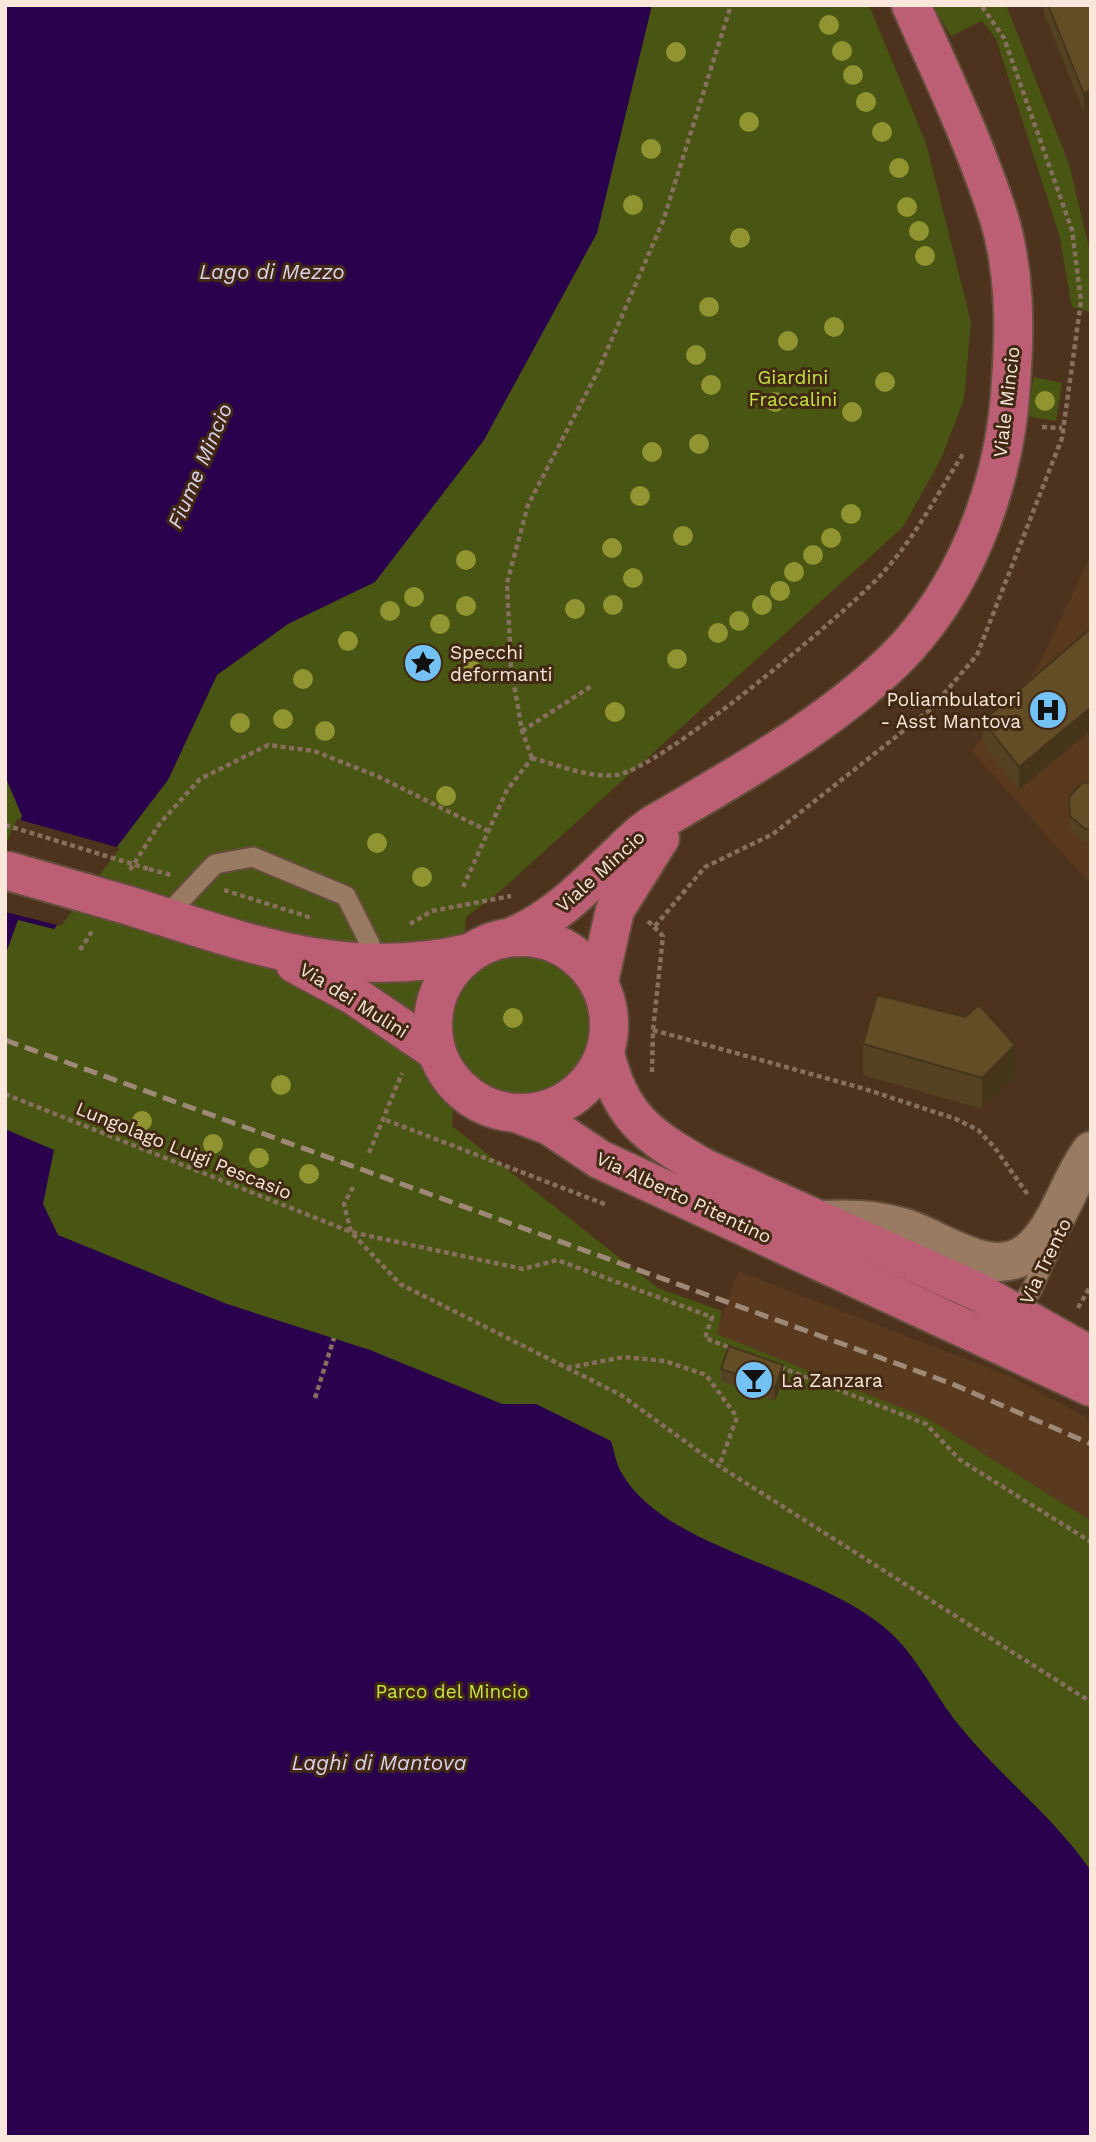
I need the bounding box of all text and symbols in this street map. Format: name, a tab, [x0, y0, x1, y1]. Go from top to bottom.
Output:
water label: Lago di Mezzo	[199, 259, 345, 284]
street label: Viale Mincio	[988, 345, 1025, 459]
park label: Giardini Fraccalini	[749, 366, 837, 411]
water label: Fiume Mincio	[162, 399, 237, 532]
place label: Specchi deformanti	[450, 641, 553, 686]
place icon: Specchi deformanti	[402, 642, 444, 684]
place label: Poliambulatori - Asst Mantova	[880, 688, 1021, 733]
hospital icon: Poliambulatori - Asst Mantova	[1027, 689, 1069, 731]
street label: Viale Mincio	[551, 826, 649, 917]
street label: Via dei Mulini	[295, 958, 412, 1043]
street label: Lungolago Luigi Pescasio	[73, 1097, 295, 1204]
street label: Via Alberto Pitentino	[592, 1147, 775, 1248]
street label: Via Trento	[1015, 1214, 1076, 1308]
bar icon: La Zanzara	[733, 1359, 775, 1401]
place label: La Zanzara	[781, 1369, 883, 1392]
park label: Parco del Mincio	[376, 1680, 528, 1703]
water label: Laghi di Mantova	[291, 1750, 467, 1775]

